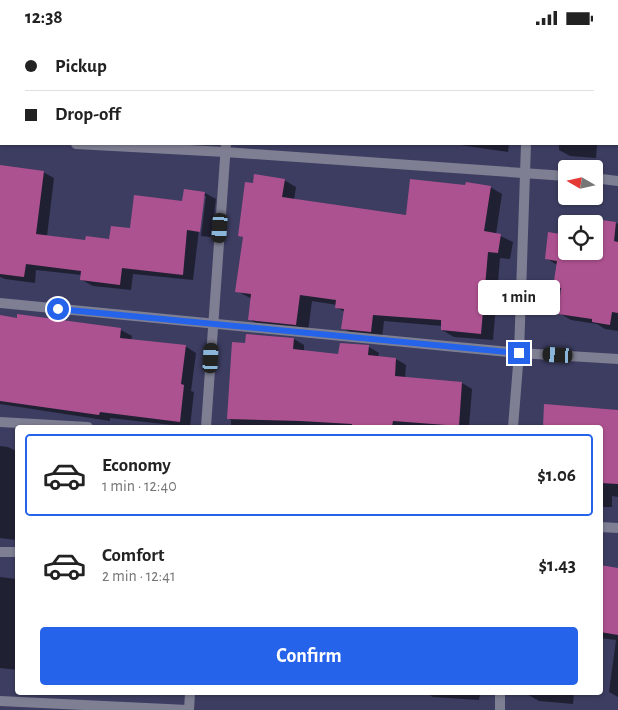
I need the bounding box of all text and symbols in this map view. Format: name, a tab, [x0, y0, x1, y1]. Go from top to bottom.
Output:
text: 12:38	[25, 8, 63, 27]
text: Pickup	[55, 57, 107, 76]
text: Drop-off	[55, 105, 120, 124]
north arrow	[558, 160, 602, 205]
map controls	[558, 160, 603, 260]
car	[211, 213, 228, 243]
button: locate	[558, 215, 603, 260]
callout: 1 min	[478, 281, 560, 315]
text: 1 min	[502, 289, 536, 305]
route start	[47, 298, 69, 320]
route end	[508, 342, 530, 364]
car	[202, 343, 219, 373]
car	[542, 347, 573, 363]
icon: car	[42, 453, 87, 498]
text: Economy	[102, 456, 171, 475]
text: $1.06	[537, 466, 576, 485]
text: 1 min · 12:40	[102, 478, 177, 494]
icon: car	[42, 543, 87, 588]
text: Comfort	[102, 546, 164, 565]
text: $1.43	[539, 556, 576, 575]
text: 2 min · 12:41	[102, 568, 175, 584]
button: Confirm	[40, 627, 578, 685]

